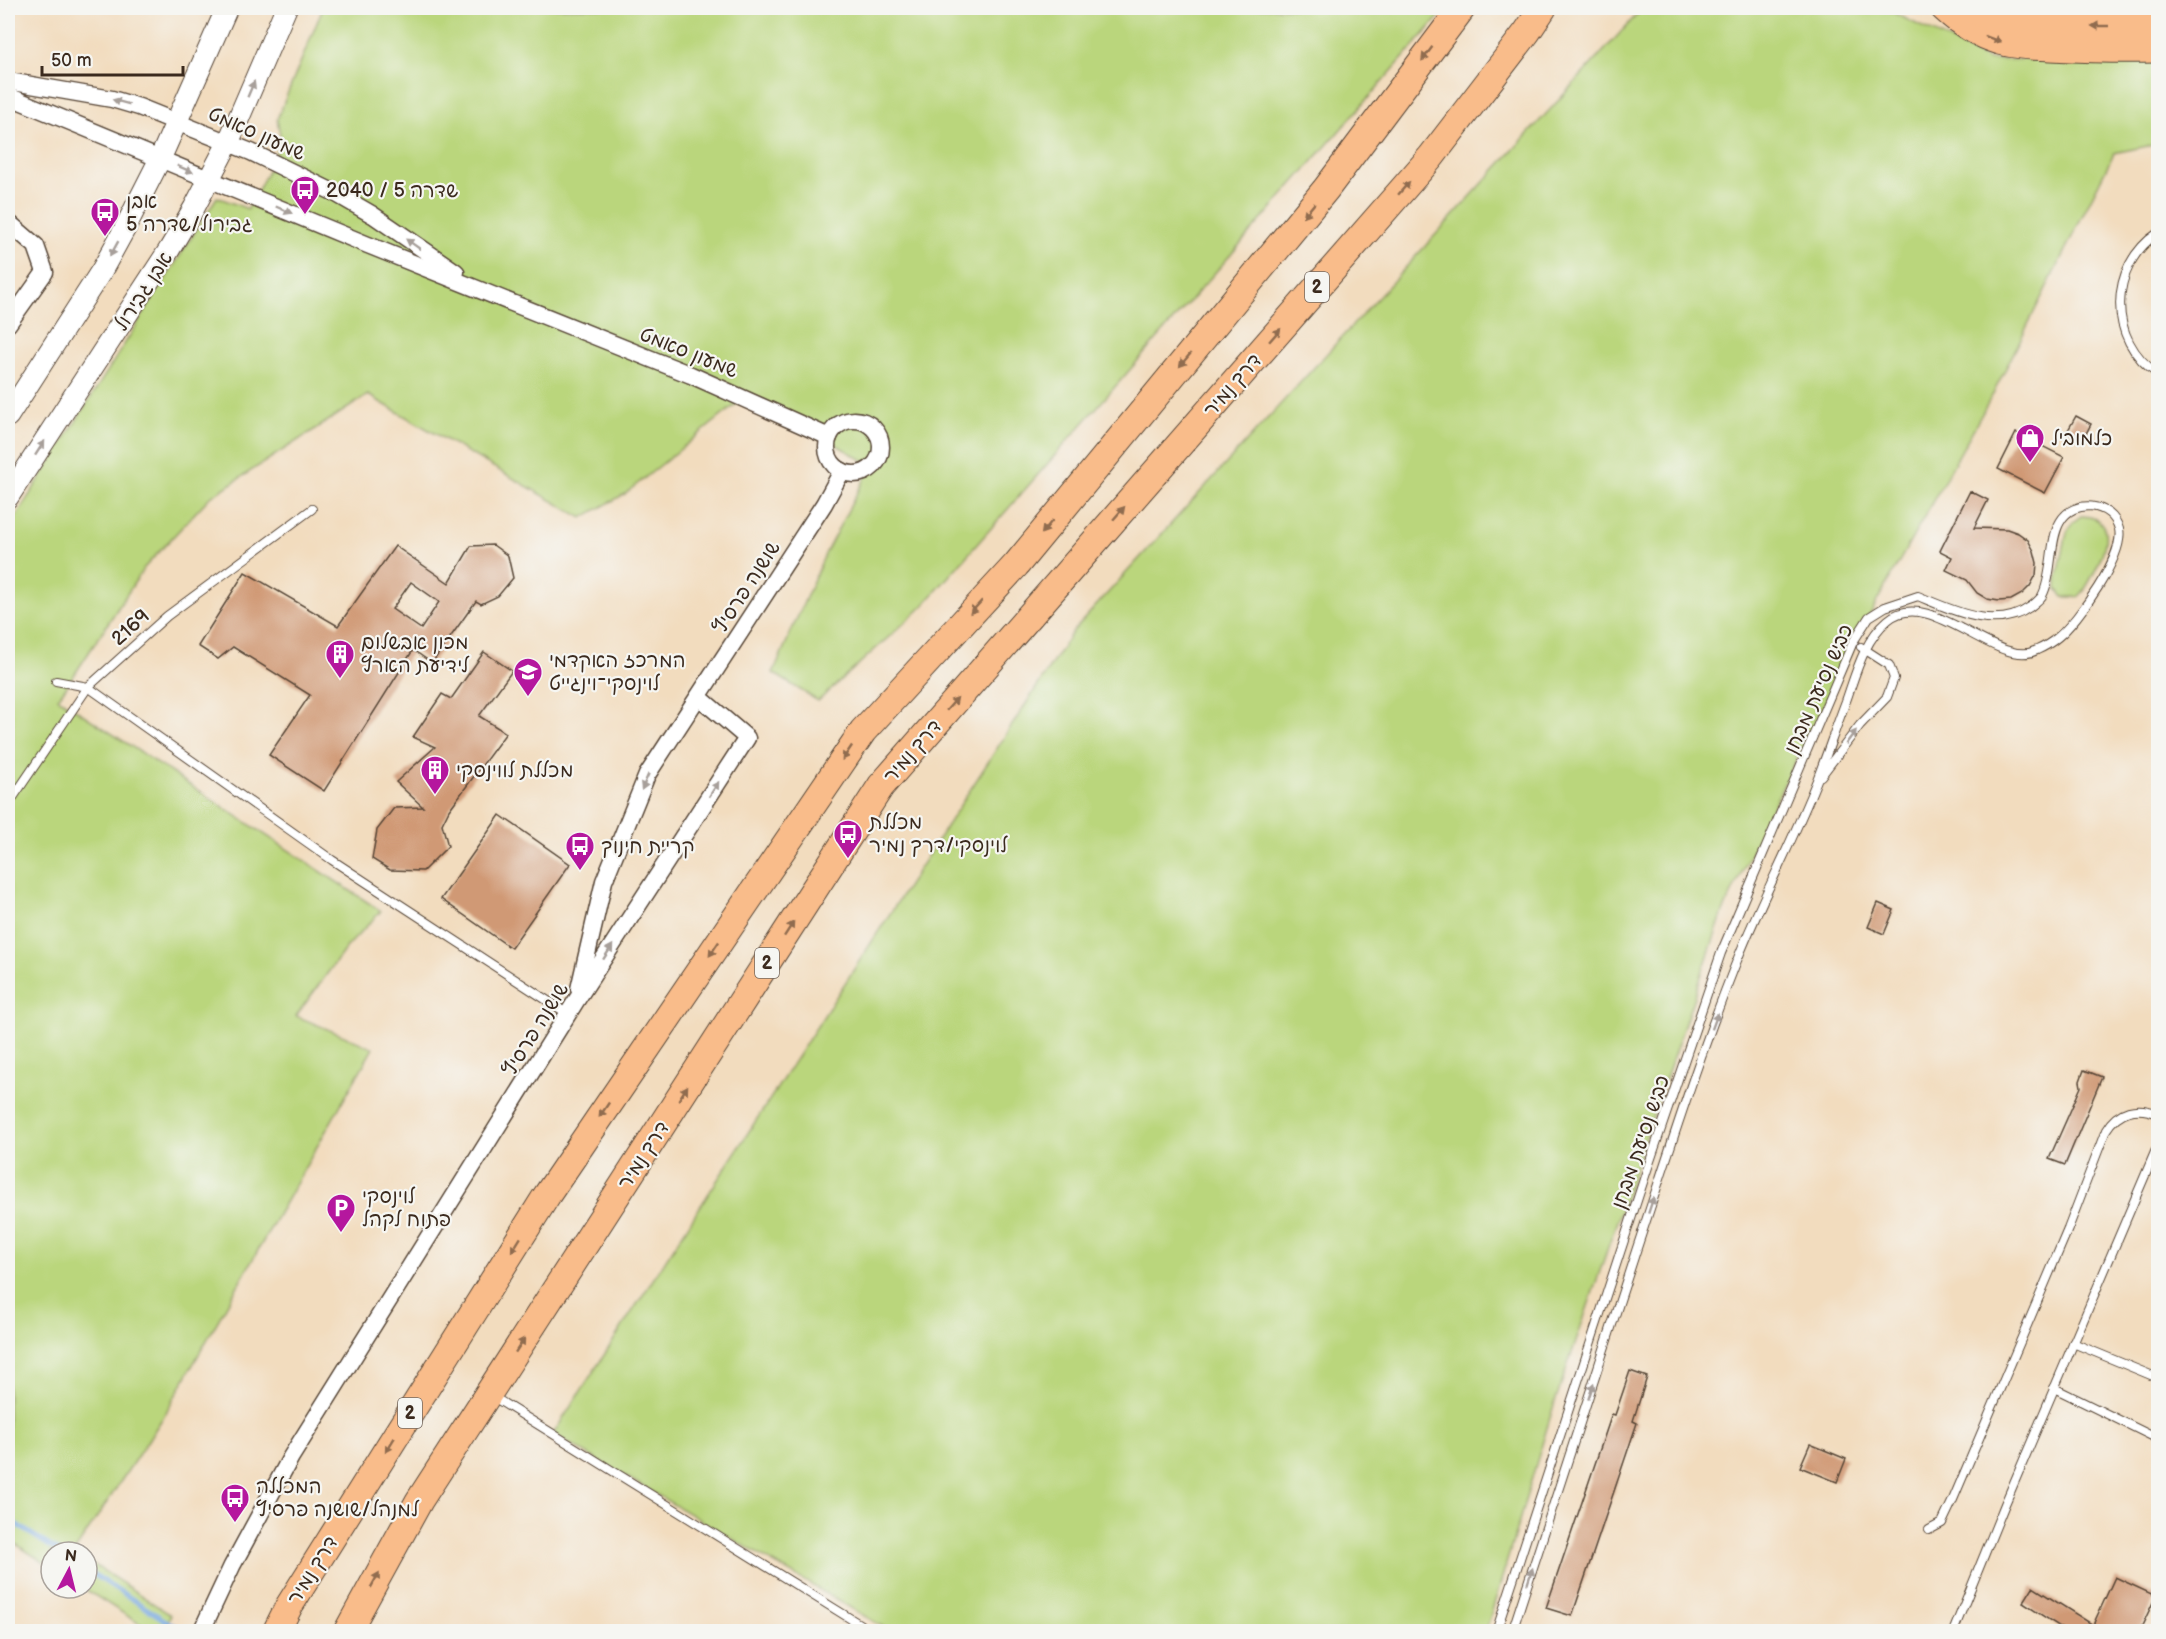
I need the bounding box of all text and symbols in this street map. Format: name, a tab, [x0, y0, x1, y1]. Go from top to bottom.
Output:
one-way arrow	[2091, 21, 2110, 31]
one-way arrow	[1984, 34, 2002, 44]
scale bar	[42, 39, 183, 77]
one-way arrow	[1421, 46, 1433, 62]
text: 50 m	[51, 50, 92, 71]
one-way arrow	[246, 80, 256, 98]
one-way arrow	[112, 97, 130, 106]
street label: שמעון סאמט	[204, 102, 309, 166]
one-way arrow	[176, 165, 194, 174]
bus stop icon: שדרה 5 / 2040	[289, 174, 321, 216]
place label: שדרה 5 / 2040	[326, 179, 458, 203]
one-way arrow	[1397, 181, 1410, 196]
place label: אבן גבירול/שדרה 5	[126, 190, 253, 237]
bus stop icon: אבן גבירול/שדרה 5	[89, 196, 121, 238]
one-way arrow	[1303, 202, 1316, 217]
one-way arrow	[275, 206, 293, 215]
one-way arrow	[405, 238, 421, 250]
one-way arrow	[109, 241, 119, 258]
street label: אבן גבירול	[109, 248, 178, 335]
road number: 2	[1305, 272, 1329, 302]
street label: שמעון סאמט	[636, 322, 741, 384]
one-way arrow	[1268, 328, 1281, 343]
street label: דרך נמיר	[1199, 349, 1267, 422]
one-way arrow	[1178, 352, 1191, 368]
shop icon: כלמוביל	[2014, 422, 2046, 464]
place label: כלמוביל	[2051, 427, 2112, 451]
one-way arrow	[34, 440, 45, 456]
one-way arrow	[1112, 506, 1125, 521]
one-way arrow	[1042, 519, 1054, 534]
street label: שושנה פרסיץ	[708, 537, 786, 638]
one-way arrow	[970, 600, 984, 614]
street label: 2169	[107, 604, 155, 651]
street label: כביש נסיעת מבחן	[1780, 621, 1858, 758]
place label: מכון אבשלום לידיעת הארץ	[361, 631, 470, 678]
building icon: מכון אבשלום לידיעת הארץ	[324, 638, 356, 680]
place label: המרכז האקדמי לוינסקי־וינגייט	[549, 649, 686, 696]
school or university icon: המרכז האקדמי לוינסקי־וינגייט	[512, 656, 544, 698]
one-way arrow	[946, 696, 959, 712]
street label: דרך נמיר	[879, 715, 947, 788]
one-way arrow	[1845, 729, 1857, 745]
one-way arrow	[841, 745, 853, 761]
building icon: מכללת לווינסקי	[419, 754, 451, 796]
place label: מכללת לווינסקי	[456, 759, 573, 783]
one-way arrow	[640, 773, 650, 791]
one-way arrow	[708, 781, 719, 797]
place label: מכללת לוינסקי/דרך נמיר	[868, 811, 1008, 858]
bus stop icon: מכללת לוינסקי/דרך נמיר	[832, 818, 864, 860]
bus stop icon: קריית חינוך	[564, 830, 596, 872]
place label: קריית חינוך	[601, 835, 694, 859]
one-way arrow	[783, 921, 794, 937]
one-way arrow	[708, 941, 719, 957]
one-way arrow	[602, 944, 613, 960]
road number: 2	[755, 948, 779, 978]
street label: שושנה פרסיץ	[498, 978, 574, 1081]
one-way arrow	[1710, 1012, 1720, 1030]
street label: כביש נסיעת מבחן	[1607, 1072, 1675, 1212]
one-way arrow	[677, 1085, 688, 1101]
one-way arrow	[598, 1102, 610, 1118]
street label: דרך נמיר	[613, 1117, 675, 1194]
place label: לוינסקי פתוח לקהל	[362, 1185, 451, 1232]
parking icon: לוינסקי פתוח לקהל	[325, 1192, 357, 1234]
one-way arrow	[1647, 1196, 1657, 1214]
one-way arrow	[510, 1237, 521, 1253]
one-way arrow	[514, 1337, 525, 1353]
one-way arrow	[1586, 1382, 1596, 1400]
road number: 2	[398, 1398, 422, 1428]
one-way arrow	[384, 1437, 395, 1454]
place label: המכללה למנהל/שושנה פרסיץ	[256, 1475, 420, 1522]
bus stop icon: המכללה למנהל/שושנה פרסיץ	[219, 1482, 251, 1524]
street label: דרך נמיר	[282, 1532, 343, 1609]
north arrow	[39, 1540, 99, 1600]
text: N	[64, 1546, 78, 1567]
one-way arrow	[1526, 1567, 1535, 1585]
one-way arrow	[370, 1572, 380, 1589]

